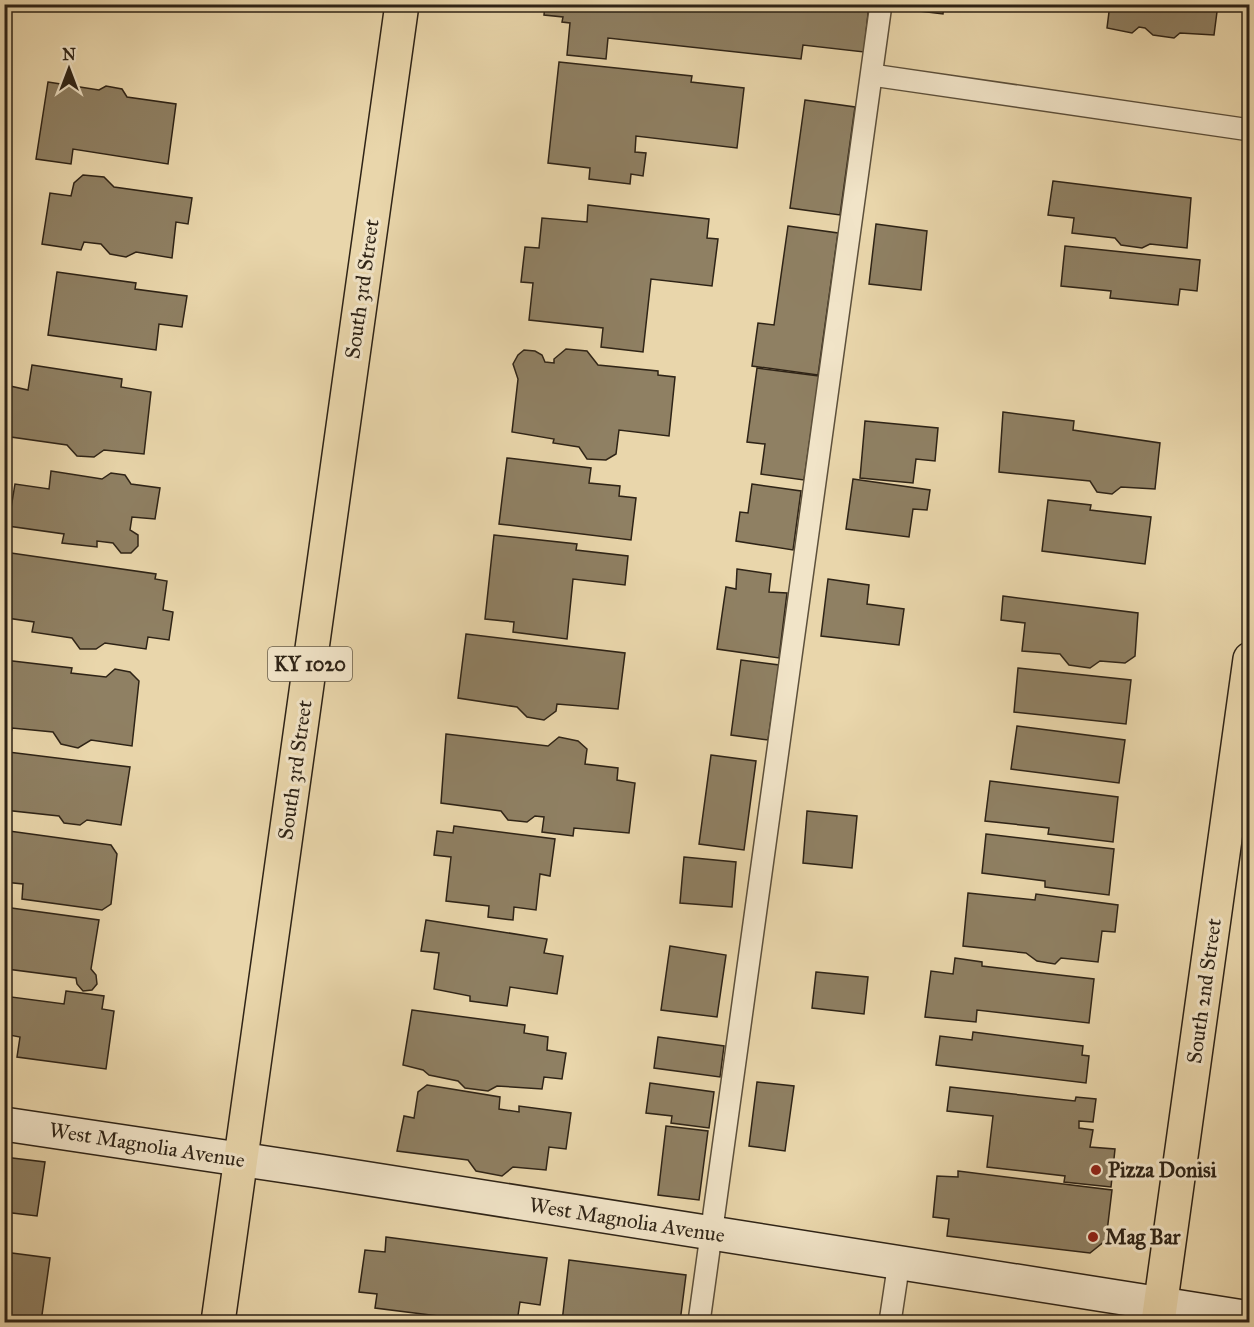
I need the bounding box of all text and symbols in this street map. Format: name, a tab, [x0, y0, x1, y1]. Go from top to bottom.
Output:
north arrow	[39, 39, 99, 99]
text: N	[62, 45, 76, 64]
street label: South 3rd Street	[339, 217, 385, 361]
road number: KY 1020	[268, 647, 352, 681]
street label: South 3rd Street	[272, 698, 318, 842]
street label: South 2nd Street	[1181, 916, 1227, 1065]
street label: West Magnolia Avenue	[47, 1117, 247, 1173]
place label: Pizza Donisi	[1108, 1157, 1217, 1183]
marker: Pizza Donisi	[1089, 1163, 1103, 1177]
street label: West Magnolia Avenue	[527, 1192, 727, 1248]
place label: Mag Bar	[1105, 1224, 1182, 1250]
marker: Mag Bar	[1086, 1230, 1100, 1244]

